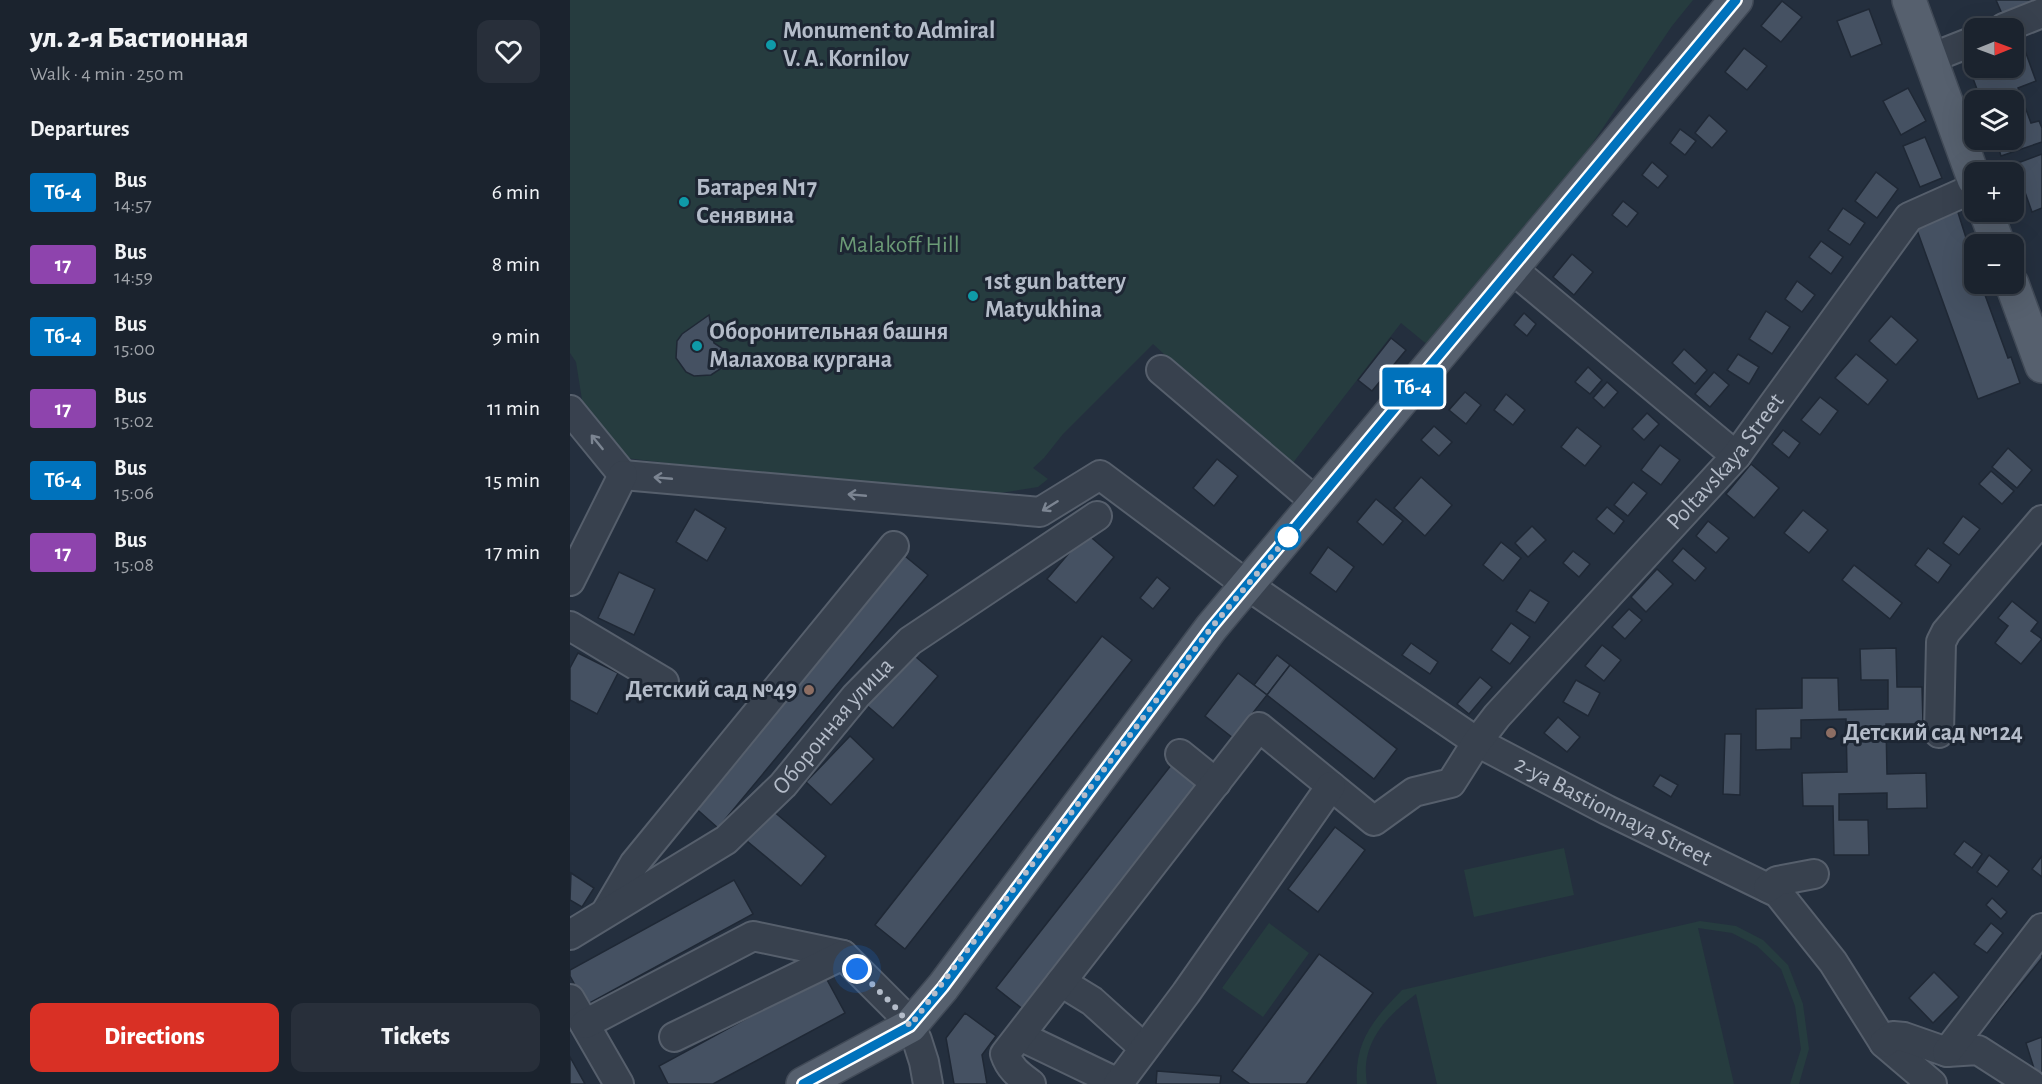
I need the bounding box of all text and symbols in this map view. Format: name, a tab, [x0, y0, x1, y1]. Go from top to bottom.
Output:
north arrow	[1964, 18, 2024, 78]
map controls	[1964, 18, 2024, 294]
place label: Monument to Admiral V. A. Kornilov	[783, 19, 995, 71]
button: heart	[477, 20, 540, 83]
text: ул. 2-я Бастионная	[30, 25, 249, 53]
marker: Monument to Admiral V. A. Kornilov	[764, 38, 778, 52]
text: Walk · 4 min · 250 m	[30, 64, 184, 84]
button: layers	[1964, 90, 2024, 150]
text: Departures	[30, 118, 130, 140]
button: +	[1964, 162, 2024, 222]
text: Bus	[114, 169, 147, 191]
place label: Батарея N17 Сенявина	[696, 176, 817, 228]
text: 6 min	[492, 181, 540, 203]
text: Тб-4	[44, 182, 82, 203]
text: 14:57	[114, 195, 152, 215]
marker: Батарея N17 Сенявина	[677, 195, 691, 209]
park label: Malakoff Hill	[838, 233, 960, 257]
button: −	[1964, 234, 2024, 294]
text: Bus	[114, 241, 147, 263]
text: 8 min	[492, 253, 540, 275]
text: 17	[55, 254, 71, 275]
text: 14:59	[114, 267, 153, 287]
place label: 1st gun battery Matyukhina	[985, 270, 1126, 322]
marker: 1st gun battery Matyukhina	[966, 289, 980, 303]
text: Bus	[114, 313, 147, 335]
place label: Оборонительная башня Малахова кургана	[709, 320, 948, 372]
text: 9 min	[492, 325, 540, 347]
text: Тб-4	[44, 326, 82, 347]
text: 15:00	[114, 339, 155, 359]
marker: Оборонительная башня Малахова кургана	[690, 339, 704, 353]
line badge: Тб-4	[1371, 368, 1455, 406]
text: Тб-4	[1394, 377, 1432, 398]
text: Bus	[114, 385, 147, 407]
street label: Poltavskaya Street	[1662, 389, 1789, 535]
text: 11 min	[487, 397, 540, 419]
text: 17	[55, 398, 71, 419]
text: 15:02	[114, 411, 153, 431]
one-way arrow	[590, 434, 603, 450]
text: Bus	[114, 457, 147, 479]
text: 15 min	[485, 469, 540, 491]
text: Тб-4	[44, 470, 82, 491]
one-way arrow	[654, 472, 674, 483]
text: 15:06	[114, 483, 154, 503]
one-way arrow	[848, 490, 868, 501]
one-way arrow	[1042, 500, 1059, 512]
unlabelled marker	[1275, 524, 1301, 550]
text: Bus	[114, 529, 147, 551]
text: 17 min	[485, 541, 540, 563]
text: 17	[55, 542, 71, 563]
text: 15:08	[114, 555, 154, 575]
street label: Оборонная улица	[768, 653, 898, 800]
place label: Детский сад №49	[626, 678, 797, 702]
marker: Детский сад №49	[802, 683, 816, 697]
place label: Детский сад №124	[1843, 721, 2023, 745]
marker: Детский сад №124	[1824, 726, 1838, 740]
street label: 2-ya Bastionnaya Street	[1511, 752, 1716, 871]
your location	[842, 954, 872, 984]
button: Directions	[30, 1003, 279, 1072]
button: Tickets	[291, 1003, 540, 1072]

